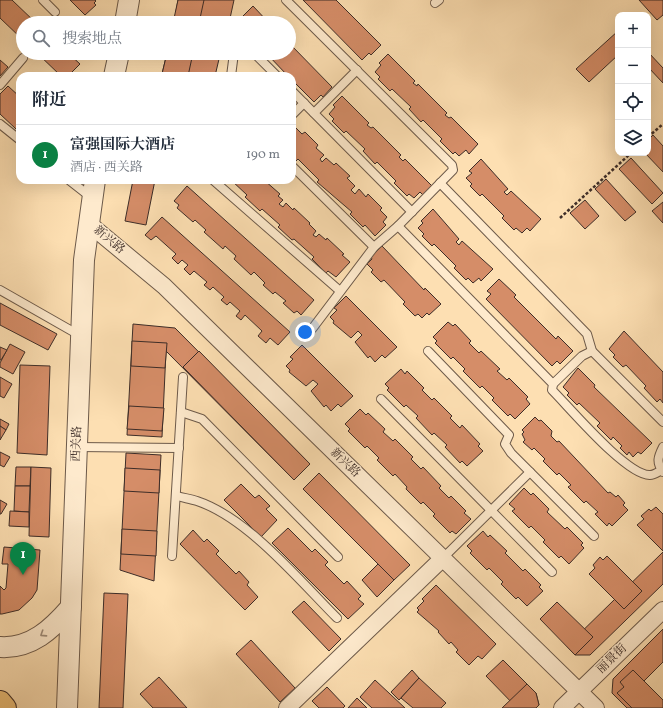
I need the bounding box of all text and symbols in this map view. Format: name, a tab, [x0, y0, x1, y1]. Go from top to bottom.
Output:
map controls	[615, 12, 651, 156]
button: +	[615, 12, 651, 48]
search box	[16, 16, 296, 60]
icon: search	[30, 27, 52, 49]
text: 搜索地点	[62, 29, 122, 50]
button: −	[615, 48, 651, 84]
button: locate	[615, 84, 651, 120]
text: 附近	[32, 89, 66, 112]
button: layers	[615, 120, 651, 156]
text: 富强国际大酒店	[70, 135, 175, 156]
text: 1	[42, 146, 48, 164]
text: 190 m	[246, 146, 280, 164]
text: 酒店 · 西关路	[70, 159, 143, 177]
street label: 新兴路	[90, 222, 128, 258]
your location	[295, 322, 315, 342]
street label: 西关路	[68, 426, 86, 462]
street label: 新兴路	[326, 445, 364, 481]
pin: 1	[10, 542, 36, 575]
one-way arrow	[40, 629, 47, 637]
street label: 丽景街	[593, 640, 631, 677]

